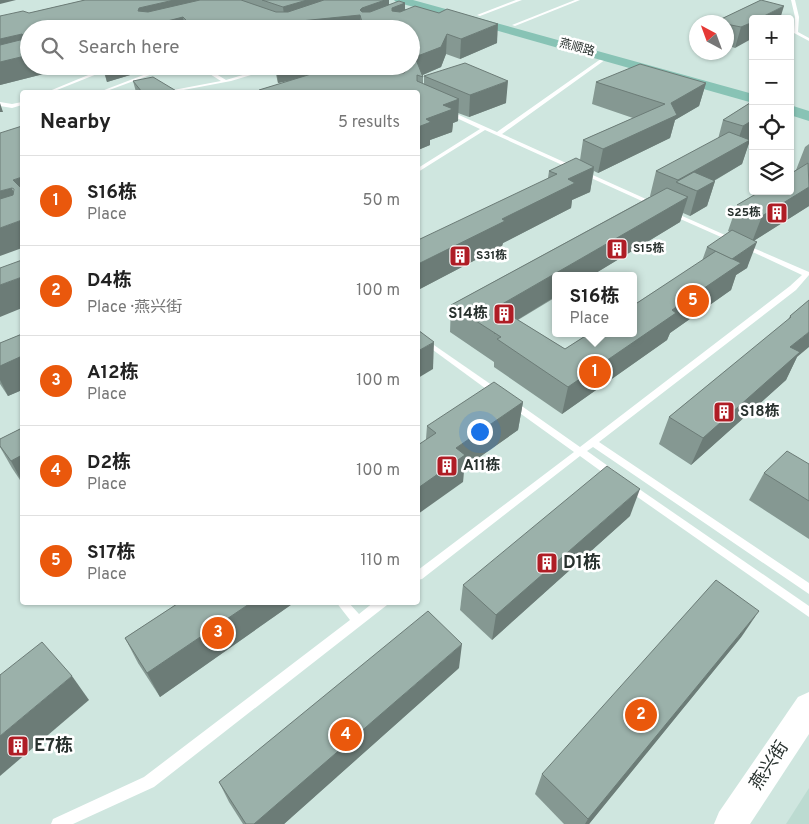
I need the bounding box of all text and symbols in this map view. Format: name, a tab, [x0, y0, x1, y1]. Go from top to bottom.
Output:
north arrow	[689, 15, 734, 60]
map controls	[749, 15, 794, 195]
button: +	[749, 15, 794, 60]
search box	[20, 20, 420, 75]
icon: search	[38, 34, 66, 62]
text: Search here	[78, 36, 180, 60]
street label: 燕顺路	[558, 36, 596, 60]
button: −	[749, 60, 794, 105]
button: locate	[749, 105, 794, 150]
text: Nearby	[40, 109, 111, 136]
text: 5 results	[338, 113, 400, 133]
button: layers	[749, 150, 794, 195]
text: S16栋	[87, 181, 137, 205]
text: 1	[53, 191, 59, 211]
text: 50 m	[363, 191, 400, 211]
building icon: S25栋	[765, 201, 789, 225]
text: Place	[87, 205, 127, 225]
place label: S25栋	[727, 205, 761, 221]
building icon: S15栋	[605, 237, 629, 261]
place label: S15栋	[633, 241, 665, 257]
building icon: S31栋	[448, 244, 472, 268]
place label: S31栋	[476, 248, 507, 264]
text: D4栋	[87, 269, 132, 293]
popup	[552, 272, 637, 337]
text: 2	[51, 281, 61, 301]
text: 100 m	[356, 281, 400, 301]
pin: 5	[677, 282, 709, 320]
text: S16栋	[570, 285, 619, 309]
text: Place · 燕兴街	[87, 298, 182, 318]
building icon: S14栋	[492, 302, 516, 326]
place label: S14栋	[448, 304, 488, 324]
text: Place	[570, 309, 609, 329]
pin: 1	[579, 353, 611, 391]
text: A12栋	[87, 361, 139, 385]
text: 3	[51, 371, 61, 391]
text: 100 m	[356, 371, 400, 391]
text: Place	[87, 385, 127, 405]
building icon: S18栋	[712, 400, 736, 424]
place label: S18栋	[740, 402, 780, 422]
your location	[467, 419, 493, 445]
text: D2栋	[87, 451, 131, 475]
building icon: A11栋	[435, 454, 459, 478]
place label: A11栋	[463, 456, 501, 476]
text: 4	[51, 461, 61, 481]
text: 100 m	[356, 461, 400, 481]
text: Place	[87, 475, 127, 495]
text: S17栋	[87, 541, 135, 565]
text: 5	[51, 551, 61, 571]
text: 110 m	[360, 551, 400, 571]
building icon: D1栋	[535, 551, 559, 575]
place label: D1栋	[563, 552, 601, 575]
text: Place	[87, 565, 127, 585]
pin: 3	[202, 614, 234, 652]
pin: 2	[625, 696, 657, 734]
pin: 4	[330, 716, 362, 754]
building icon: E7栋	[6, 734, 30, 758]
place label: E7栋	[34, 735, 73, 758]
street label: 燕兴街	[746, 737, 794, 795]

